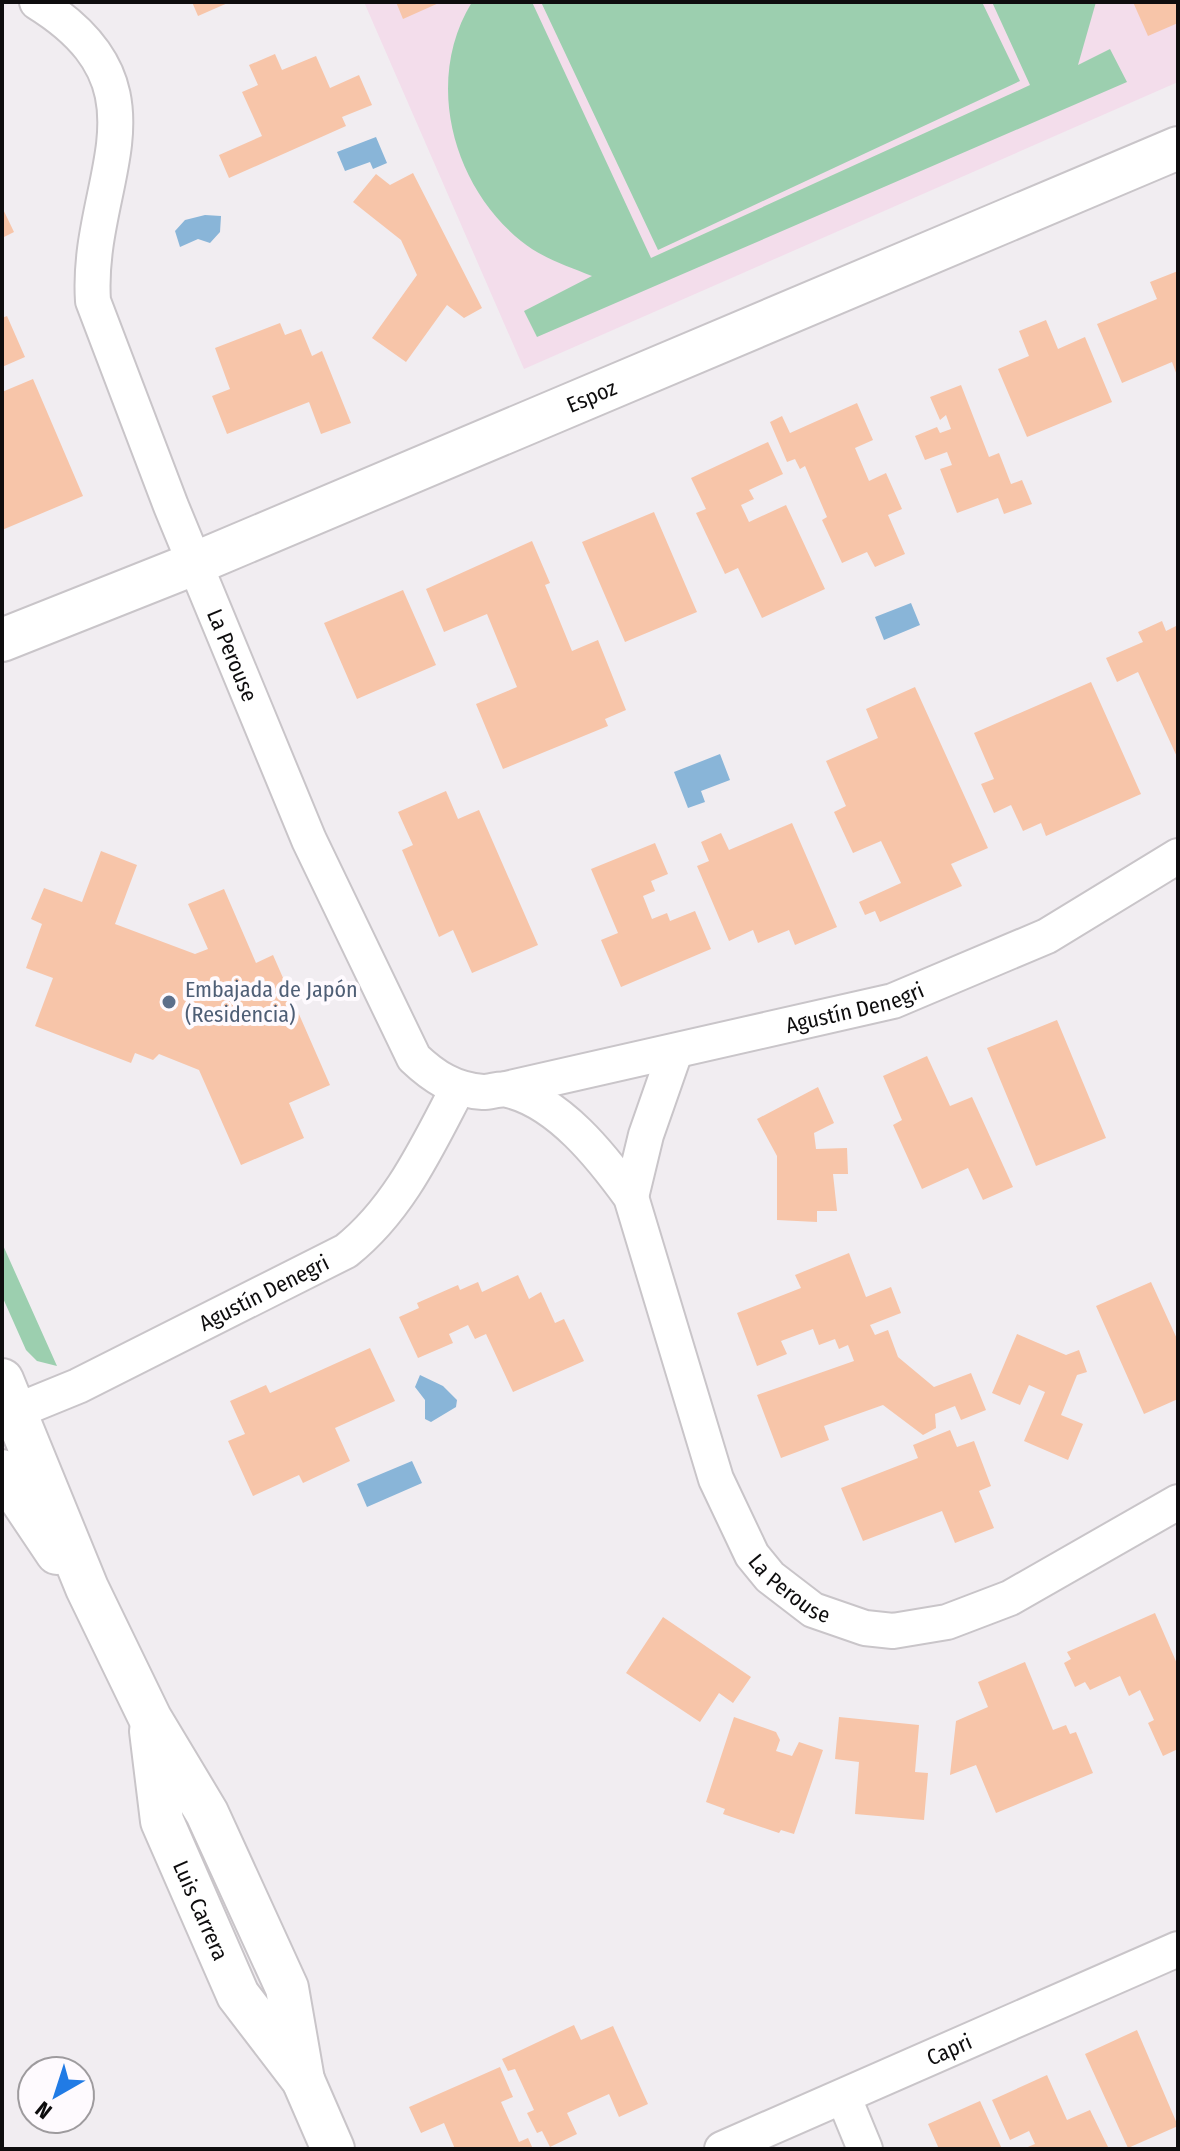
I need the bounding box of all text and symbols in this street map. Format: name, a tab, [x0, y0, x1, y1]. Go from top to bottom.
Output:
street label: Espoz	[562, 373, 621, 418]
street label: La Perouse	[201, 605, 264, 705]
place label: Embajada de Japón (Residencia)	[185, 976, 358, 1028]
street label: Agustín Denegri	[783, 976, 928, 1039]
marker: Embajada de Japón (Residencia)	[160, 993, 178, 1011]
street label: Agustín Denegri	[194, 1248, 333, 1336]
street label: La Perouse	[743, 1548, 834, 1628]
street label: Luis Carrera	[167, 1856, 235, 1964]
street label: Capri	[922, 2028, 976, 2071]
north arrow	[16, 2055, 96, 2135]
text: N	[30, 2096, 57, 2125]

